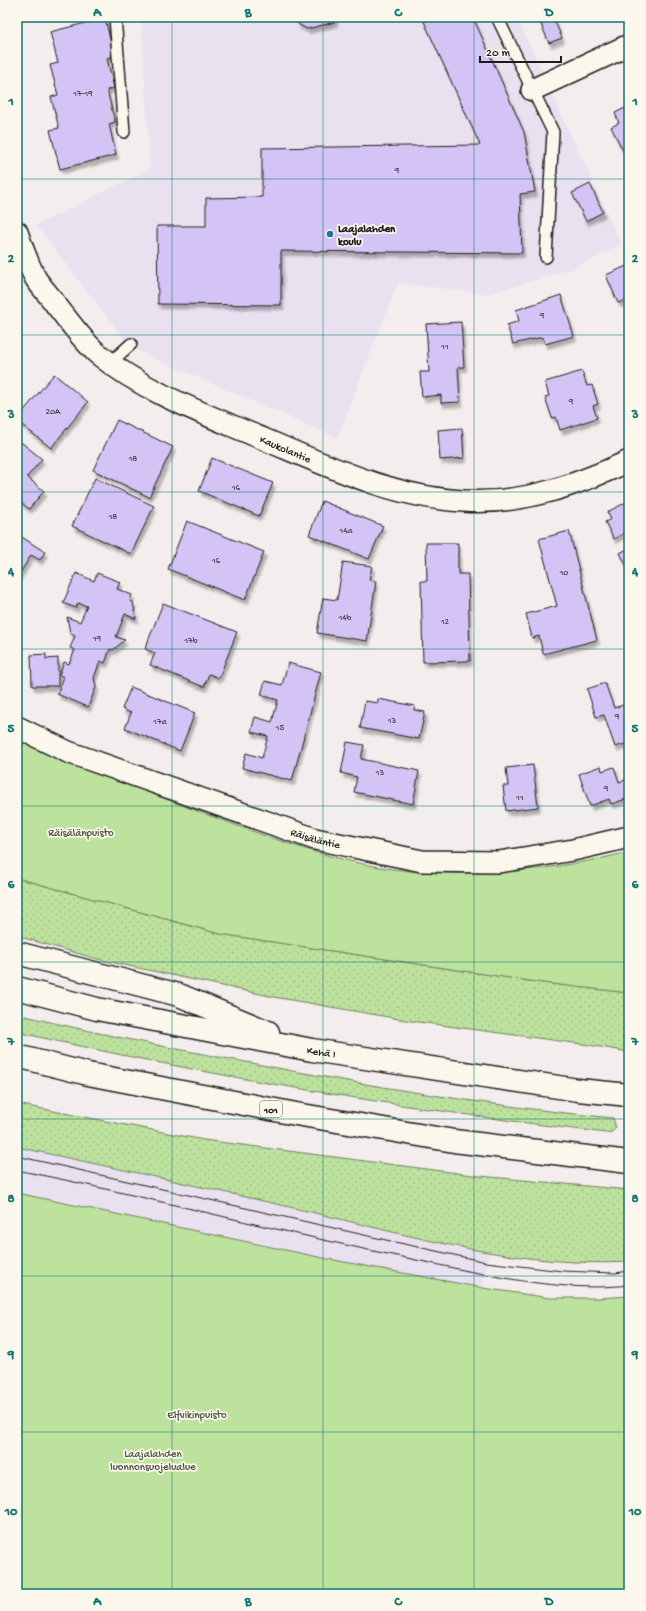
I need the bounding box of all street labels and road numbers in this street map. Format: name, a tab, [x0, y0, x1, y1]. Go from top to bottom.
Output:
street label: Kaukolantie	[258, 434, 313, 467]
street label: Räisäläntie	[289, 827, 341, 852]
street label: Kehä I	[305, 1045, 337, 1062]
road number: 101	[260, 1101, 282, 1117]

